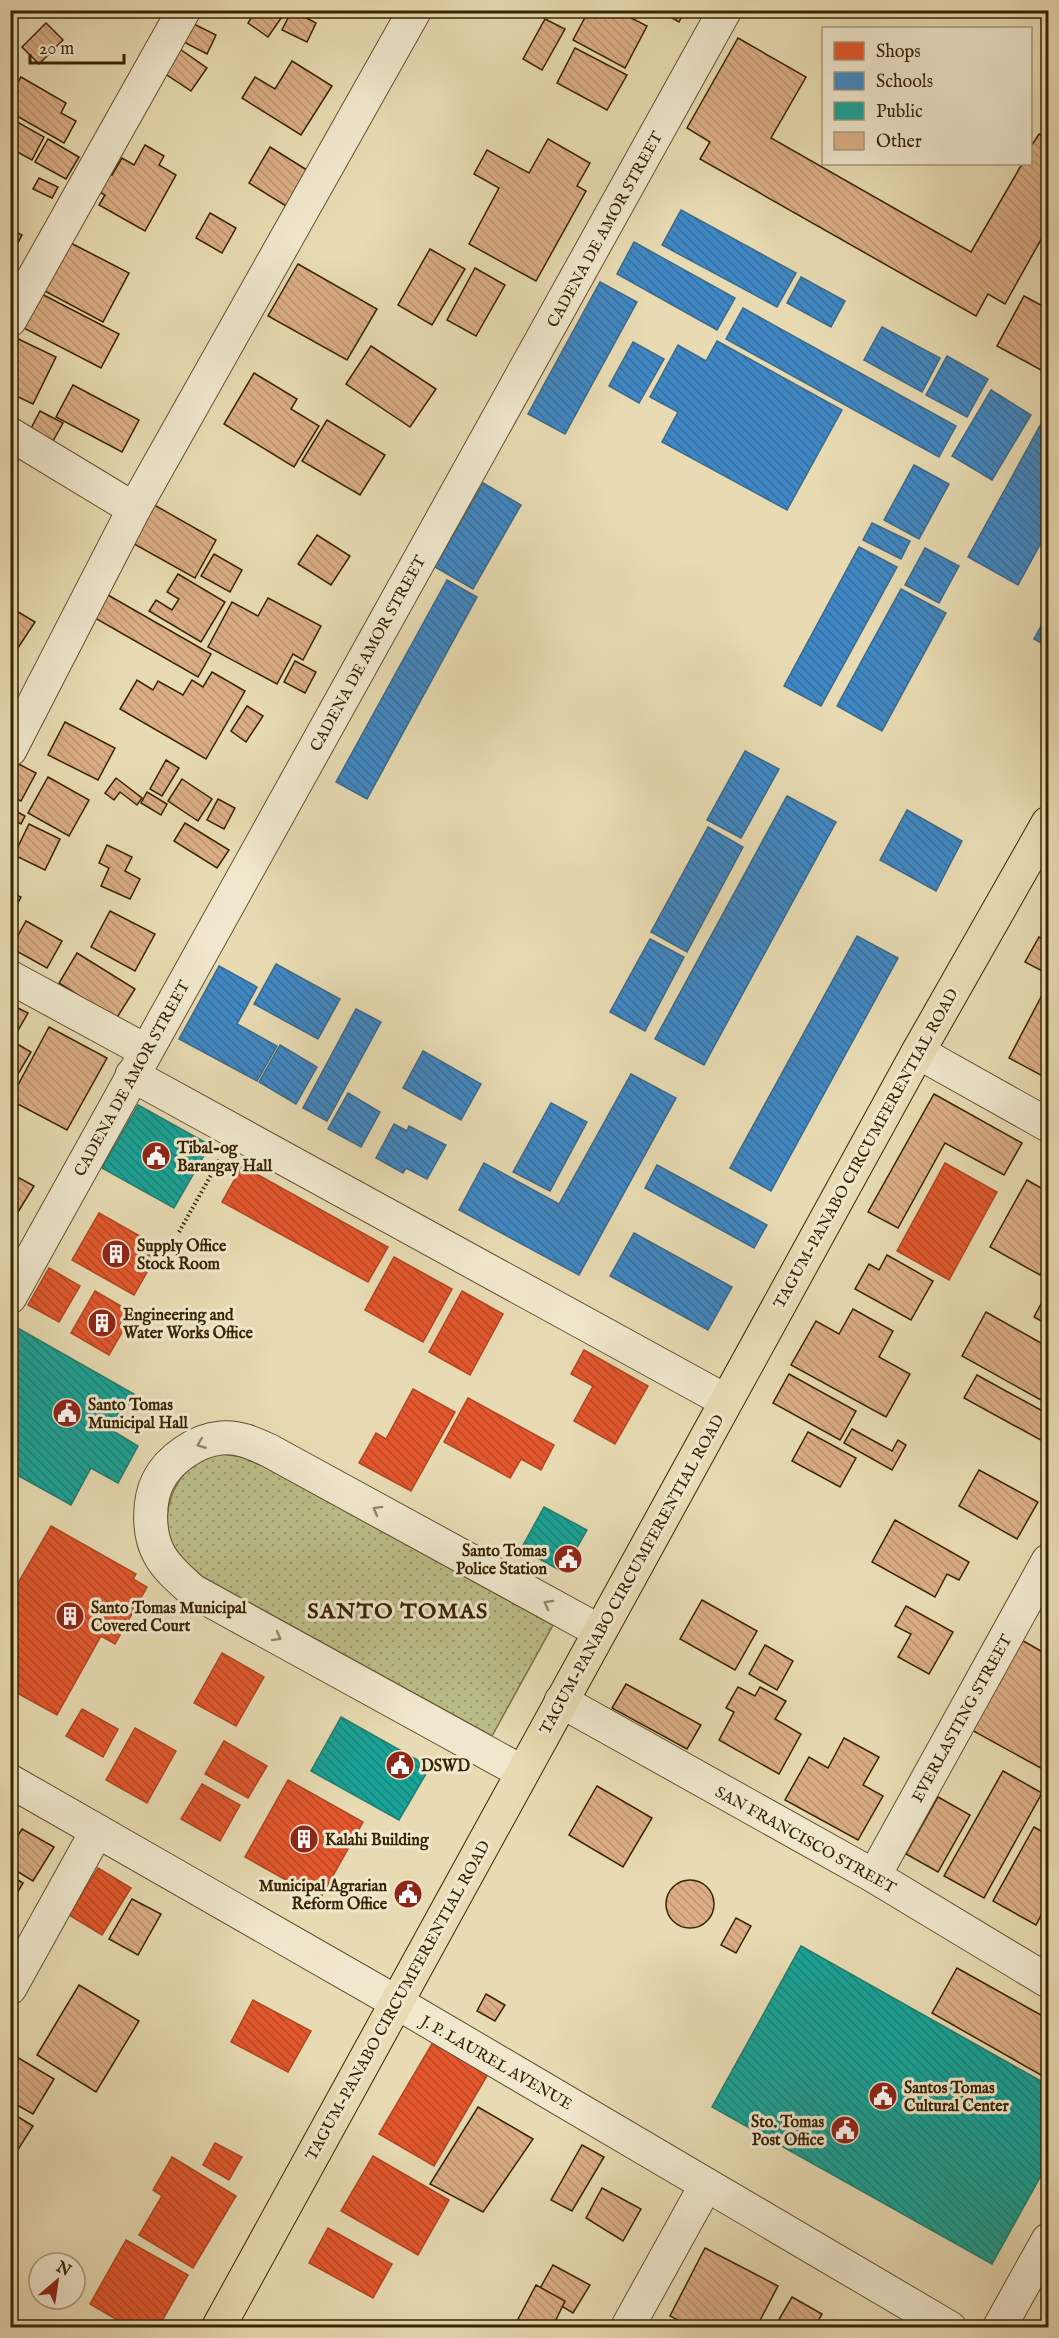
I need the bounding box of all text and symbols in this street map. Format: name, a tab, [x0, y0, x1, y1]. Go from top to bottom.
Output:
scale bar	[30, 27, 124, 65]
legend	[822, 27, 1032, 165]
text: 20 m	[39, 38, 74, 61]
text: Shops	[876, 41, 921, 64]
text: Schools	[876, 71, 933, 94]
text: Public	[876, 101, 923, 124]
street label: CADENA DE AMOR STREET	[543, 128, 668, 331]
text: Other	[876, 131, 922, 154]
street label: CADENA DE AMOR STREET	[306, 552, 431, 755]
street label: CADENA DE AMOR STREET	[70, 977, 195, 1180]
street label: TAGUM-PANABO CIRCUMFERENTIAL ROAD	[770, 985, 964, 1312]
place label: Tibal-og Barangay Hall	[176, 1139, 273, 1177]
public building icon: Tibal-og Barangay Hall	[140, 1140, 172, 1172]
place label: Supply Office Stock Room	[137, 1237, 227, 1275]
building icon: Supply Office Stock Room	[100, 1238, 132, 1270]
place label: Engineering and Water Works Office	[122, 1306, 253, 1344]
building icon: Engineering and Water Works Office	[86, 1307, 118, 1339]
place label: Santo Tomas Municipal Hall	[88, 1396, 189, 1434]
public building icon: Santo Tomas Municipal Hall	[51, 1397, 83, 1429]
street label: TAGUM-PANABO CIRCUMFERENTIAL ROAD	[536, 1411, 730, 1738]
one-way arrow	[196, 1437, 206, 1450]
one-way arrow	[373, 1506, 383, 1517]
place label: Santo Tomas Police Station	[456, 1542, 547, 1580]
public building icon: Santo Tomas Police Station	[552, 1543, 584, 1575]
district label: SANTO TOMAS	[307, 1598, 489, 1626]
place label: Santo Tomas Municipal Covered Court	[91, 1599, 247, 1637]
building icon: Santo Tomas Municipal Covered Court	[54, 1600, 86, 1632]
one-way arrow	[544, 1600, 554, 1611]
one-way arrow	[271, 1630, 282, 1641]
street label: EVERLASTING STREET	[908, 1631, 1018, 1807]
public building icon: DSWD	[384, 1749, 416, 1781]
place label: DSWD	[421, 1757, 470, 1777]
street label: SAN FRANCISCO STREET	[711, 1783, 899, 1899]
building icon: Kalahi Building	[288, 1823, 320, 1855]
place label: Kalahi Building	[325, 1831, 430, 1851]
street label: TAGUM-PANABO CIRCUMFERENTIAL ROAD	[302, 1837, 496, 2164]
place label: Municipal Agrarian Reform Office	[259, 1877, 388, 1915]
public building icon: Municipal Agrarian Reform Office	[392, 1878, 424, 1910]
street label: J. P. LAUREL AVENUE	[415, 2011, 575, 2115]
place label: Santos Tomas Cultural Center	[904, 2079, 1009, 2117]
public building icon: Santos Tomas Cultural Center	[867, 2080, 899, 2112]
place label: Sto. Tomas Post Office	[751, 2113, 825, 2151]
public building icon: Sto. Tomas Post Office	[829, 2114, 861, 2146]
north arrow	[27, 2251, 87, 2311]
text: N	[52, 2257, 74, 2282]

